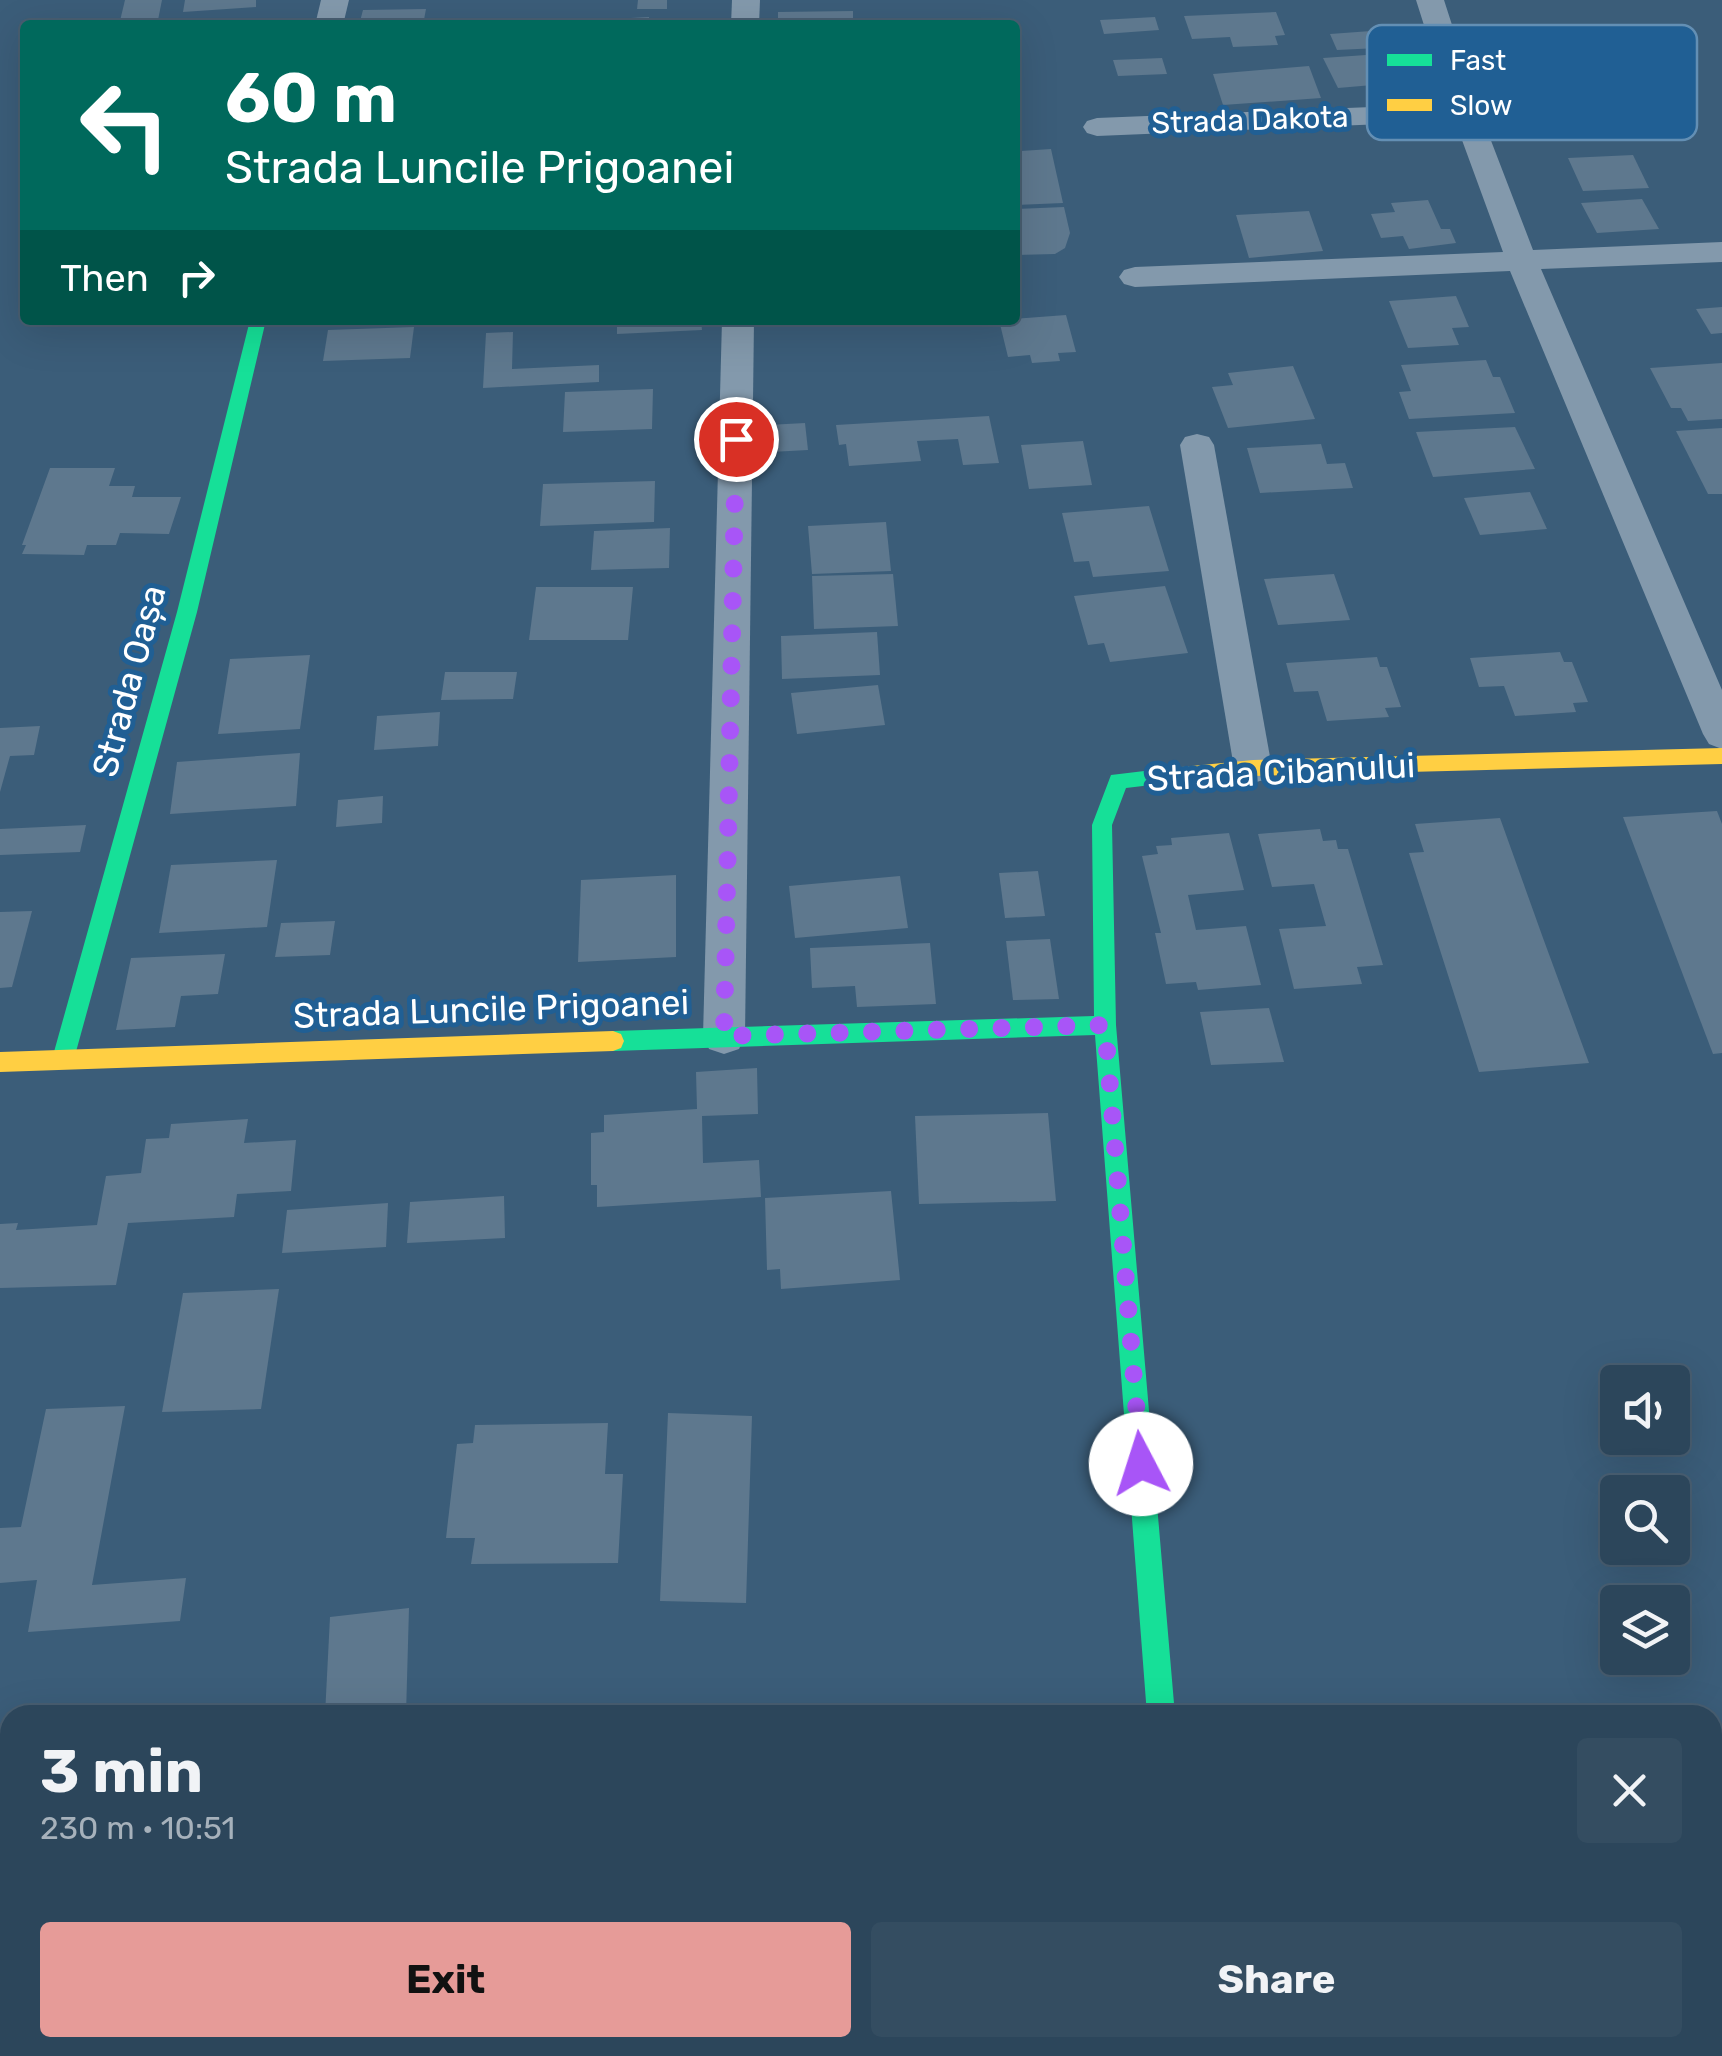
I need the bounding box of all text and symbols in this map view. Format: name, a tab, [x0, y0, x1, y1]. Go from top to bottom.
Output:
legend	[1367, 25, 1697, 140]
text: Fast	[1450, 44, 1506, 77]
text: 60 m	[225, 57, 397, 140]
icon: left	[60, 60, 190, 190]
text: Slow	[1450, 89, 1512, 122]
street label: Strada Dakota	[1151, 99, 1349, 141]
text: Strada Luncile Prigoanei	[225, 141, 734, 194]
icon: right	[169, 250, 224, 305]
text: Then	[60, 255, 149, 301]
pin	[694, 397, 779, 482]
icon: arrive	[709, 412, 764, 467]
street label: Strada Oașa	[83, 581, 175, 781]
street label: Strada Cibanului	[1146, 744, 1416, 800]
street label: Strada Luncile Prigoanei	[292, 981, 690, 1037]
map controls	[1600, 1365, 1690, 1675]
button: sound	[1600, 1365, 1690, 1455]
position arrow	[1089, 1412, 1193, 1516]
button: search	[1600, 1475, 1690, 1565]
button: layers	[1600, 1585, 1690, 1675]
text: 3 min	[40, 1736, 203, 1807]
button: close	[1577, 1738, 1682, 1843]
text: 230 m · 10:51	[40, 1809, 235, 1847]
button: Exit	[40, 1922, 851, 2037]
button: Share	[871, 1922, 1682, 2037]

